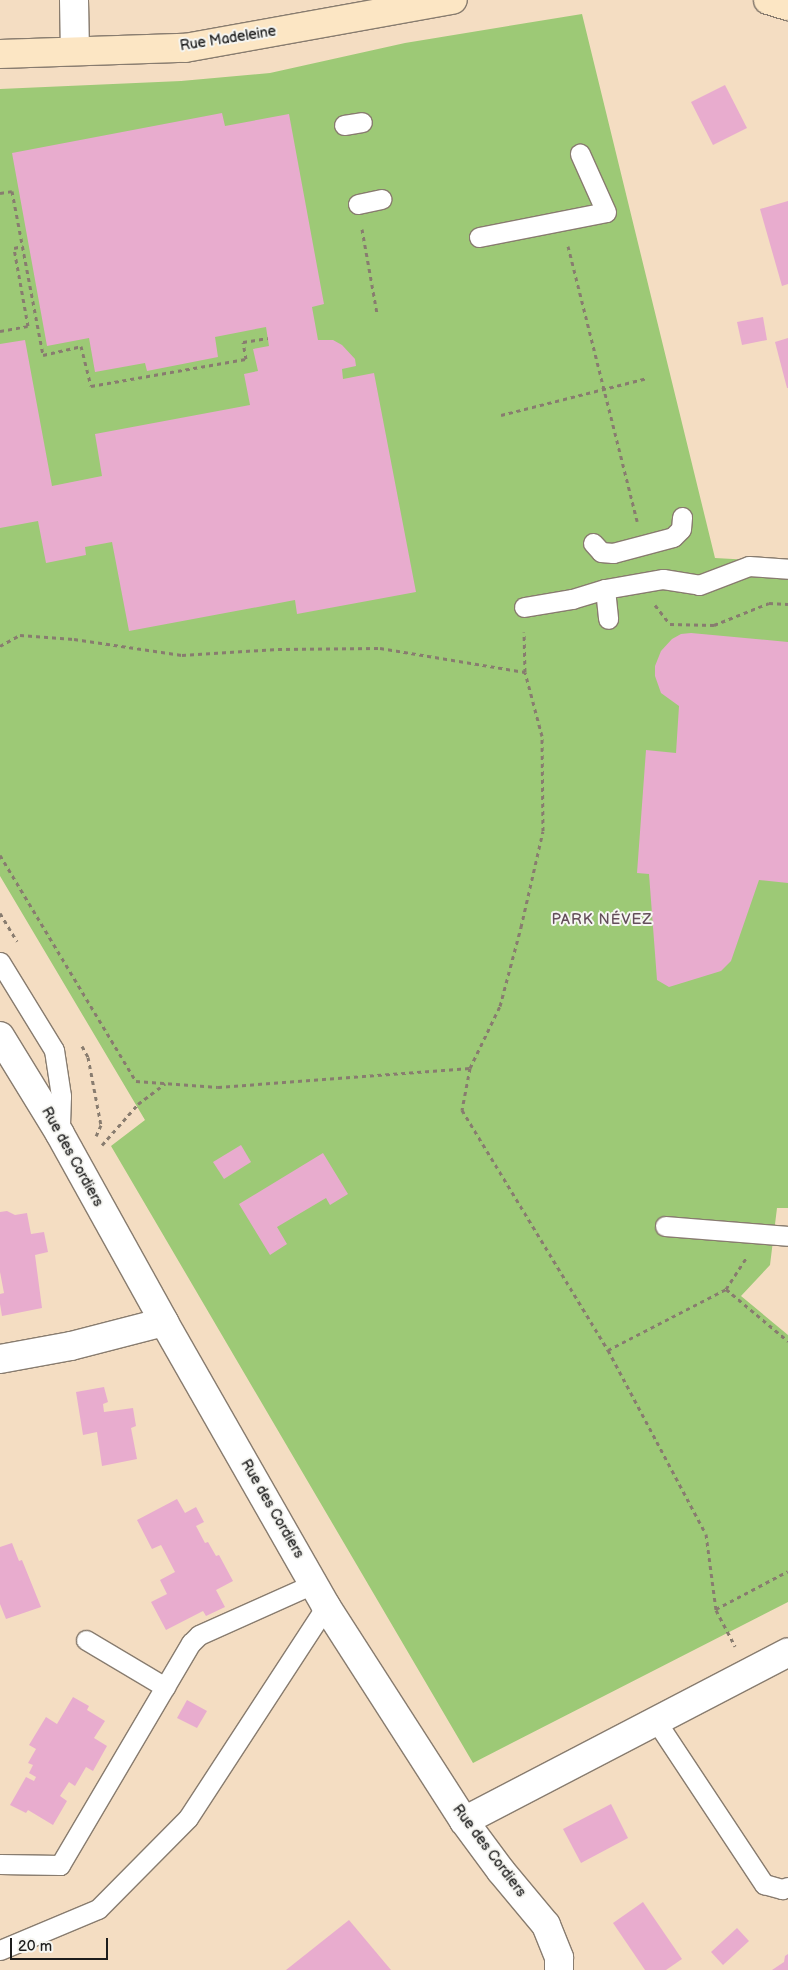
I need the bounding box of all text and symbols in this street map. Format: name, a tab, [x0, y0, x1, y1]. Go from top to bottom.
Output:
street label: Rue Madeleine	[179, 23, 277, 55]
district label: PARK NÉVEZ	[550, 911, 654, 929]
street label: Rue des Cordiers	[38, 1104, 106, 1210]
street label: Rue des Cordiers	[237, 1457, 307, 1561]
street label: Rue des Cordiers	[449, 1802, 529, 1900]
scale bar	[12, 1928, 110, 1960]
text: 20 m	[18, 1937, 52, 1956]

